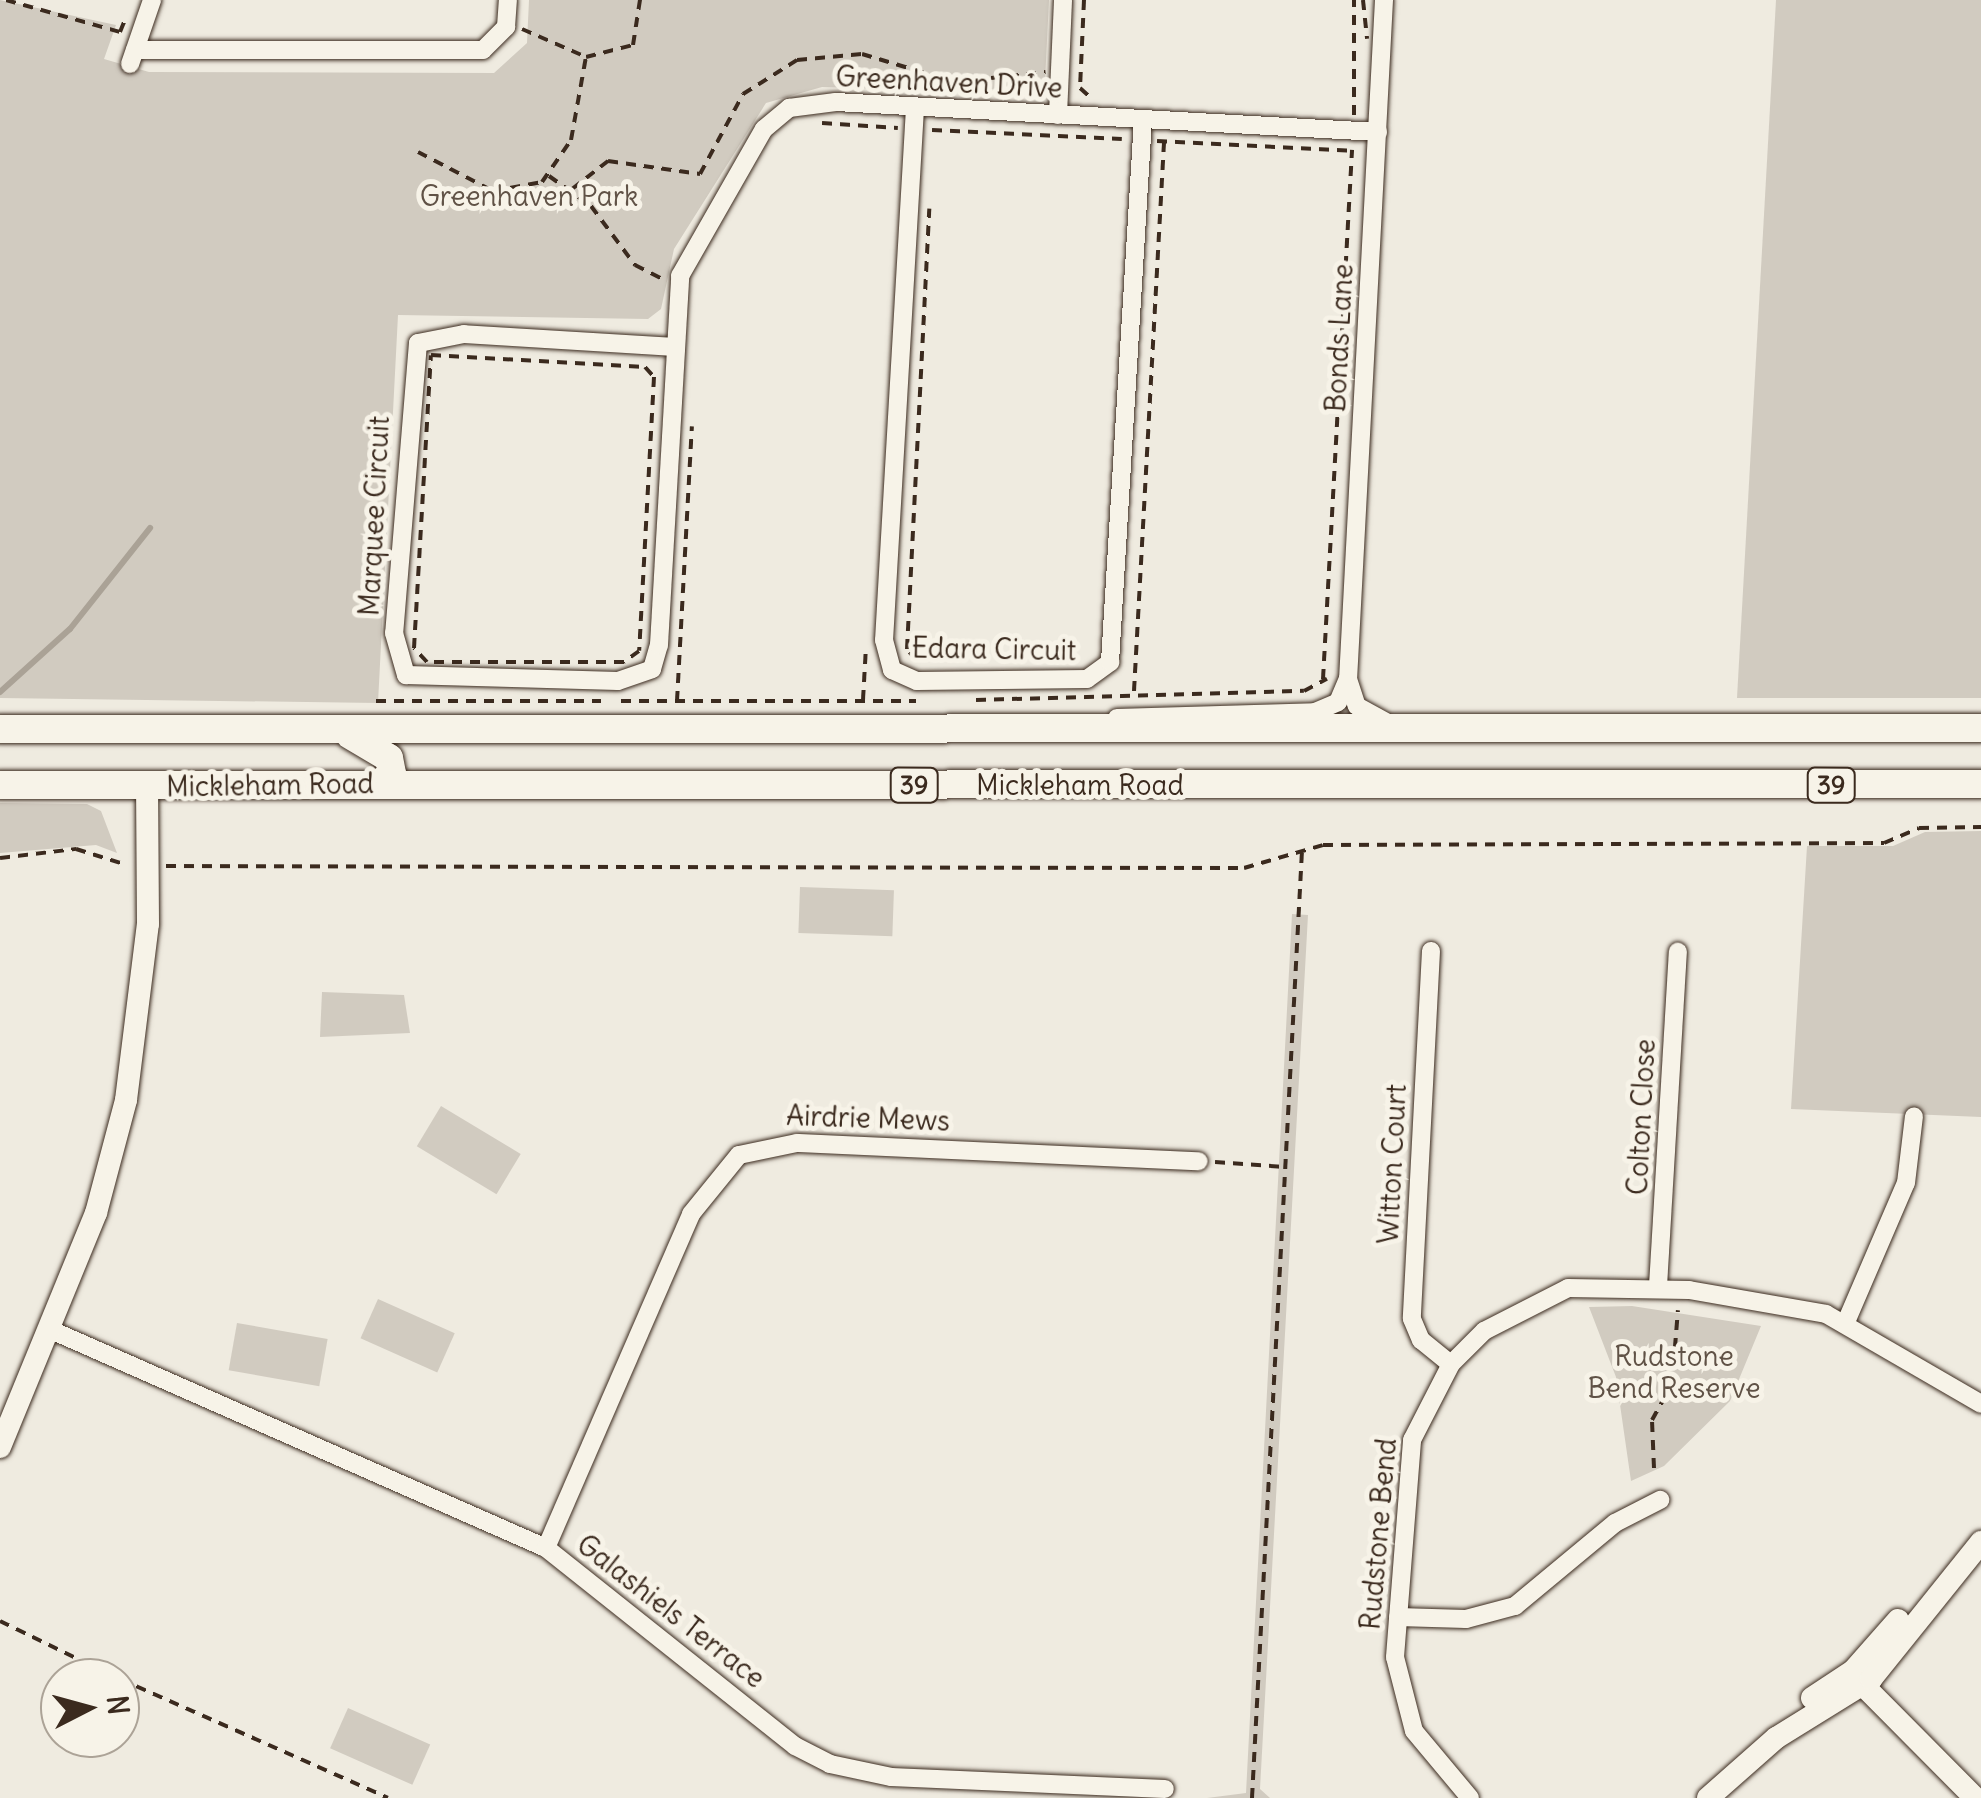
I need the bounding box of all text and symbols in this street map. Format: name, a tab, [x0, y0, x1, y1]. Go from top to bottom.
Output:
street label: Greenhaven Drive	[835, 59, 1063, 105]
park label: Greenhaven Park	[420, 179, 638, 213]
street label: Bonds Lane	[1318, 263, 1360, 413]
street label: Marquee Circuit	[352, 415, 396, 617]
street label: Edara Circuit	[911, 631, 1077, 667]
road number: 39	[889, 765, 939, 805]
road number: 39	[1806, 765, 1856, 805]
street label: Mickleham Road	[166, 766, 374, 804]
street label: Mickleham Road	[976, 768, 1184, 802]
street label: Colton Close	[1620, 1038, 1662, 1196]
street label: Witton Court	[1371, 1083, 1413, 1245]
street label: Airdrie Mews	[786, 1098, 950, 1138]
park label: Rudstone Bend Reserve	[1587, 1339, 1761, 1405]
street label: Rudstone Bend	[1353, 1437, 1403, 1631]
street label: Galashiels Terrace	[570, 1527, 772, 1695]
north arrow	[40, 1658, 140, 1758]
text: N	[99, 1694, 137, 1717]

